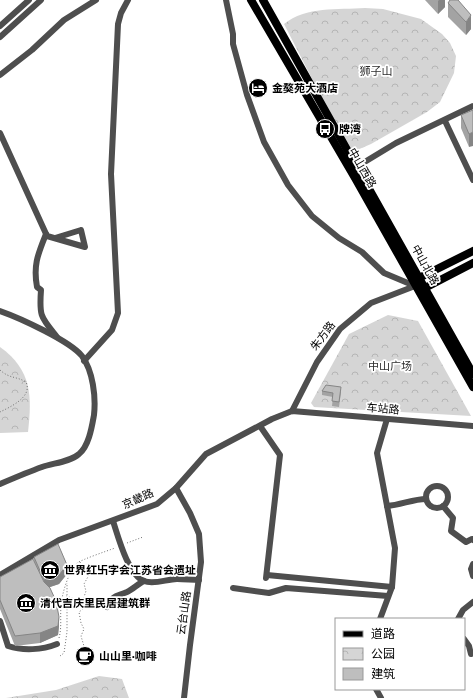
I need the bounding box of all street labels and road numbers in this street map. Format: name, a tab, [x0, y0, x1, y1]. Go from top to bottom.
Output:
street label: 中山西路	[345, 146, 379, 190]
street label: 中山北路	[409, 243, 441, 287]
street label: 朱方路	[308, 319, 338, 353]
street label: 车站路	[366, 401, 400, 417]
street label: 京畿路	[120, 486, 156, 512]
street label: 云台山路	[175, 590, 193, 636]

